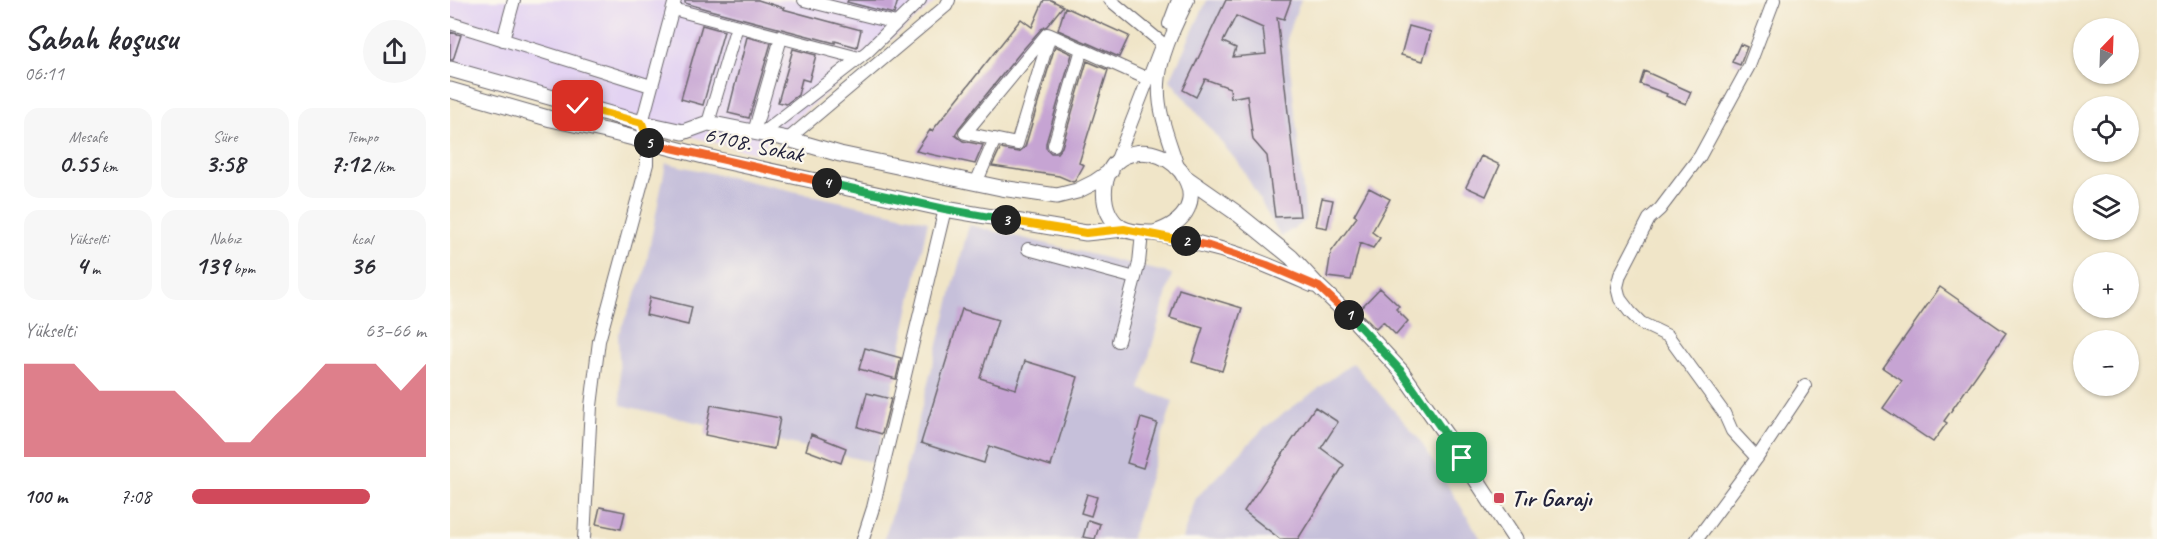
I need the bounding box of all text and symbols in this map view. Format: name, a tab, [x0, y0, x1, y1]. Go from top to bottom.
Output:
text: Sabah koşusu	[24, 17, 178, 59]
north arrow	[2073, 18, 2139, 84]
map controls	[2073, 18, 2139, 396]
button: share	[363, 20, 426, 83]
text: 06:11	[24, 61, 64, 86]
pin	[552, 80, 603, 131]
icon: check	[561, 89, 594, 122]
button: locate	[2073, 96, 2139, 162]
street label: 6108. Sokak	[702, 119, 809, 170]
text: Mesafe	[69, 127, 107, 147]
text: Süre	[213, 127, 237, 147]
text: Tempo	[346, 127, 378, 147]
pin: 5	[634, 128, 664, 158]
text: 5	[646, 133, 652, 153]
text: 0.55	[59, 147, 98, 180]
text: 3:58	[205, 147, 245, 180]
text: 7:12	[330, 147, 370, 180]
text: km	[98, 157, 117, 177]
text: /km	[370, 157, 394, 177]
pin: 4	[812, 168, 842, 198]
text: 4	[823, 173, 831, 193]
button: layers	[2073, 174, 2139, 240]
pin: 3	[991, 205, 1021, 235]
text: 3	[1002, 210, 1010, 230]
pin: 2	[1171, 226, 1201, 256]
text: Yükselti	[67, 229, 109, 249]
text: Nabız	[209, 229, 241, 249]
text: kcal	[351, 229, 373, 249]
text: 2	[1182, 231, 1190, 251]
text: 4	[76, 249, 87, 282]
text: 139	[195, 249, 229, 282]
text: 36	[350, 249, 374, 282]
button: +	[2073, 252, 2139, 318]
text: m	[87, 259, 100, 279]
text: bpm	[229, 259, 255, 279]
pin: 1	[1334, 300, 1364, 330]
text: 1	[1345, 305, 1353, 325]
text: Yükselti	[24, 318, 76, 343]
text: 63–66 m	[365, 318, 426, 343]
button: −	[2073, 330, 2139, 396]
pin	[1436, 432, 1487, 483]
icon: arrive	[1445, 441, 1478, 474]
place label: Tır Garajı	[1511, 483, 1593, 513]
text: 100 m	[24, 484, 67, 509]
text: 7:08	[120, 484, 151, 509]
marker: Tır Garajı	[1492, 491, 1506, 505]

